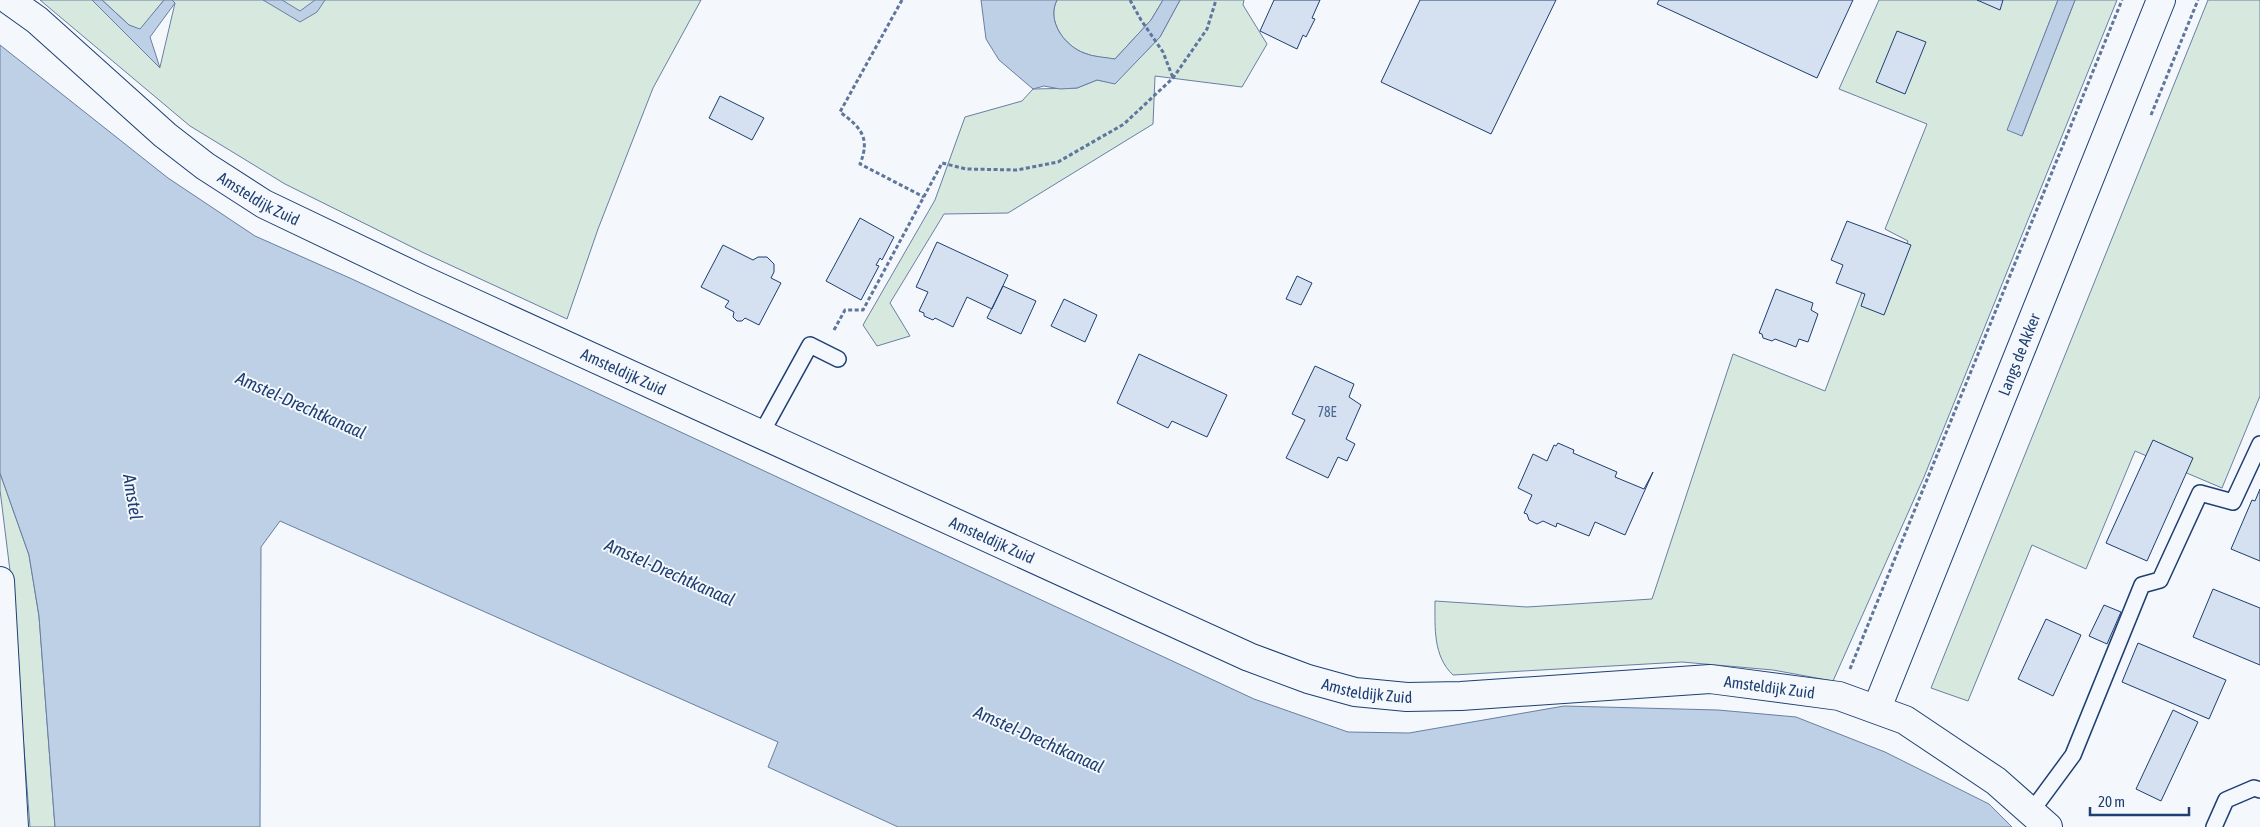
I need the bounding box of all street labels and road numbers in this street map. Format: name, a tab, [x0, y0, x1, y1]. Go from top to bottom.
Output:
street label: Amsteldijk Zuid	[215, 168, 303, 229]
street label: Langs de Akker	[1994, 310, 2043, 398]
street label: Amsteldijk Zuid	[578, 344, 669, 399]
street label: Amsteldijk Zuid	[947, 513, 1037, 567]
street label: Amsteldijk Zuid	[1723, 672, 1816, 702]
street label: Amsteldijk Zuid	[1320, 674, 1412, 706]

